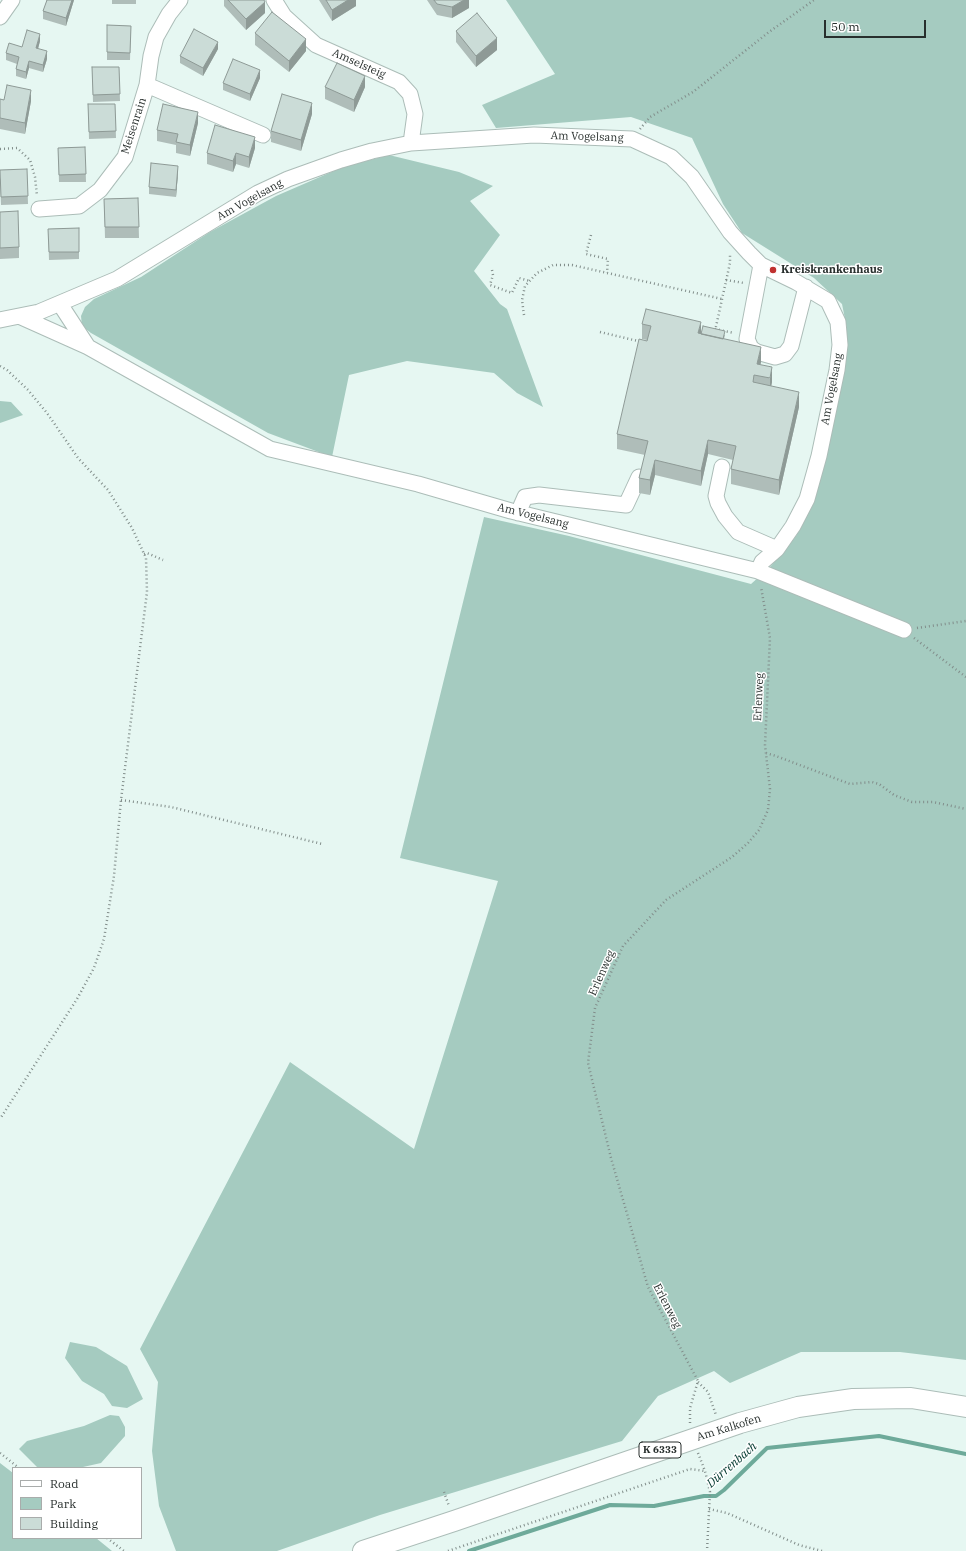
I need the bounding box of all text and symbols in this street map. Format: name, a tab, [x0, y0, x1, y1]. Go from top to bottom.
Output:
scale bar	[826, 12, 928, 38]
text: 50 m	[831, 19, 860, 34]
street label: Amselsteig	[330, 46, 388, 82]
street label: Meisenrain	[119, 96, 149, 156]
street label: Am Vogelsang	[550, 129, 624, 145]
street label: Am Vogelsang	[215, 177, 285, 223]
place label: Kreiskrankenhaus	[781, 263, 882, 277]
marker: Kreiskrankenhaus	[768, 265, 778, 275]
street label: Am Vogelsang	[819, 352, 845, 426]
street label: Am Vogelsang	[496, 501, 570, 531]
street label: Erlenweg	[751, 672, 767, 722]
street label: Erlenweg	[586, 948, 618, 998]
street label: Erlenweg	[650, 1281, 684, 1331]
street label: Am Kalkofen	[695, 1412, 763, 1444]
water label: Dürrenbach	[704, 1439, 760, 1491]
road number: K 6333	[639, 1442, 681, 1458]
legend	[12, 1467, 142, 1539]
text: Road	[50, 1476, 79, 1491]
text: Park	[50, 1496, 76, 1511]
text: Building	[50, 1516, 98, 1531]

